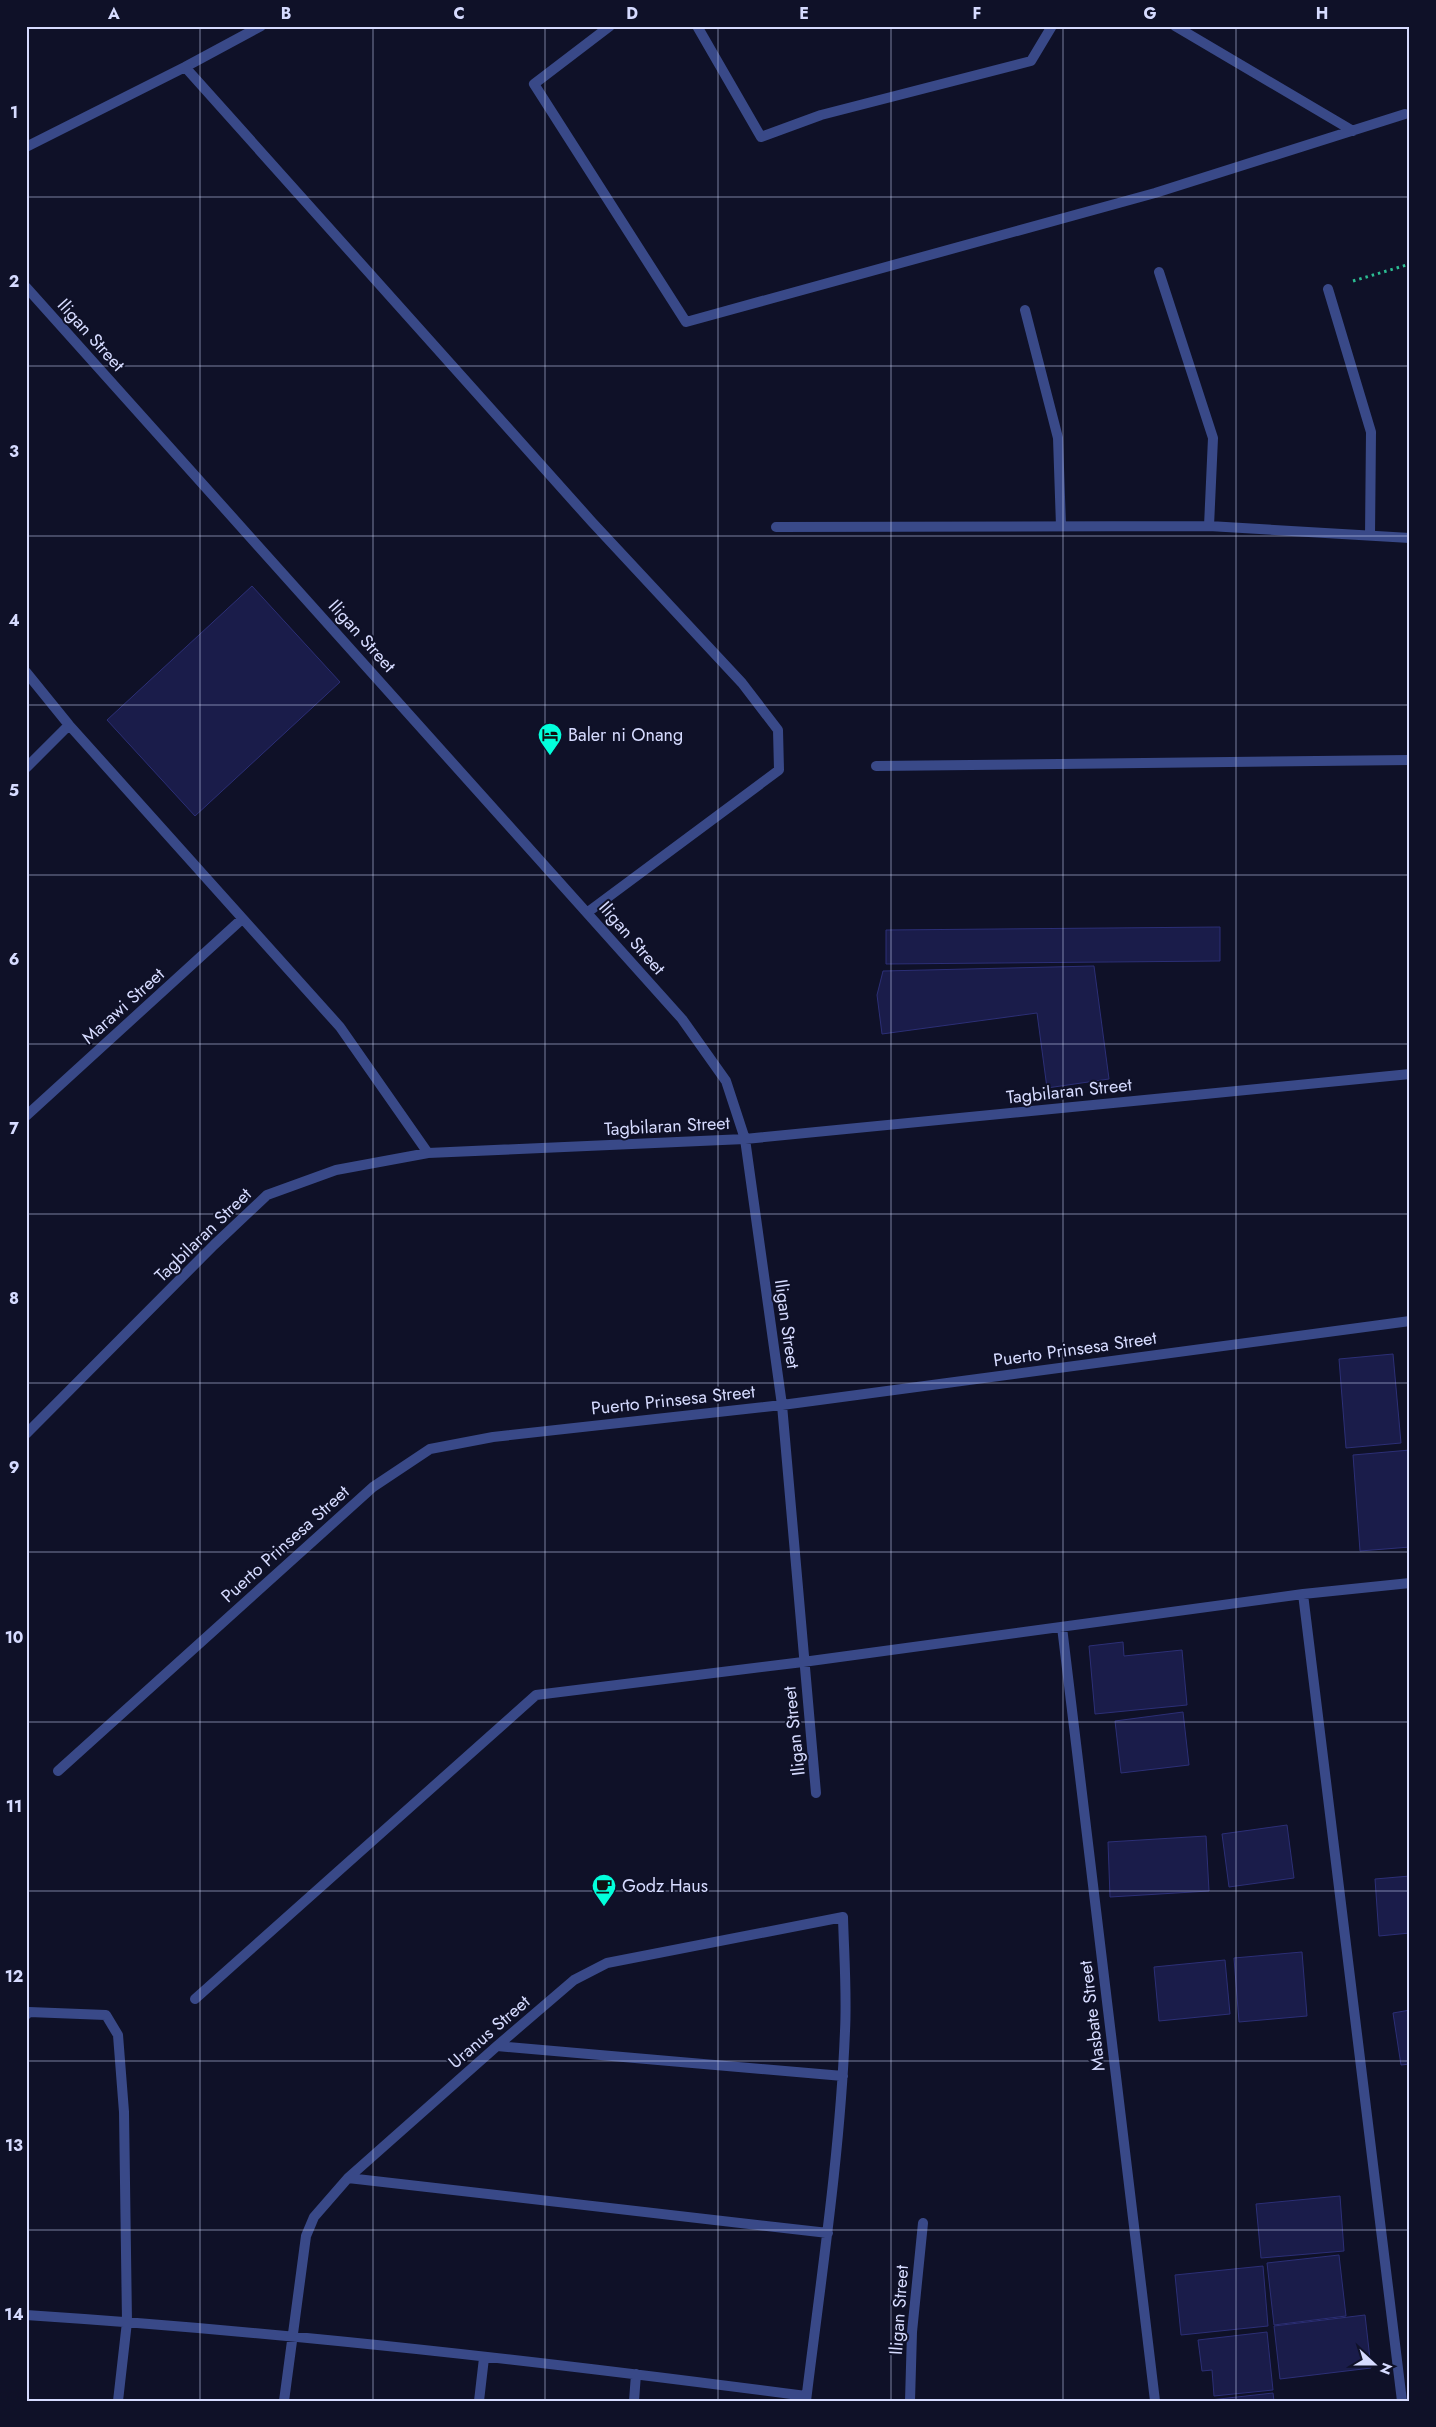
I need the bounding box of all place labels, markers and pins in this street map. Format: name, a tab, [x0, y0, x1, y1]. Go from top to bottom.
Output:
hotel icon: Baler ni Onang	[537, 722, 563, 756]
place label: Baler ni Onang	[568, 722, 683, 748]
cafe icon: Godz Haus	[591, 1873, 617, 1907]
place label: Godz Haus	[622, 1873, 708, 1899]

